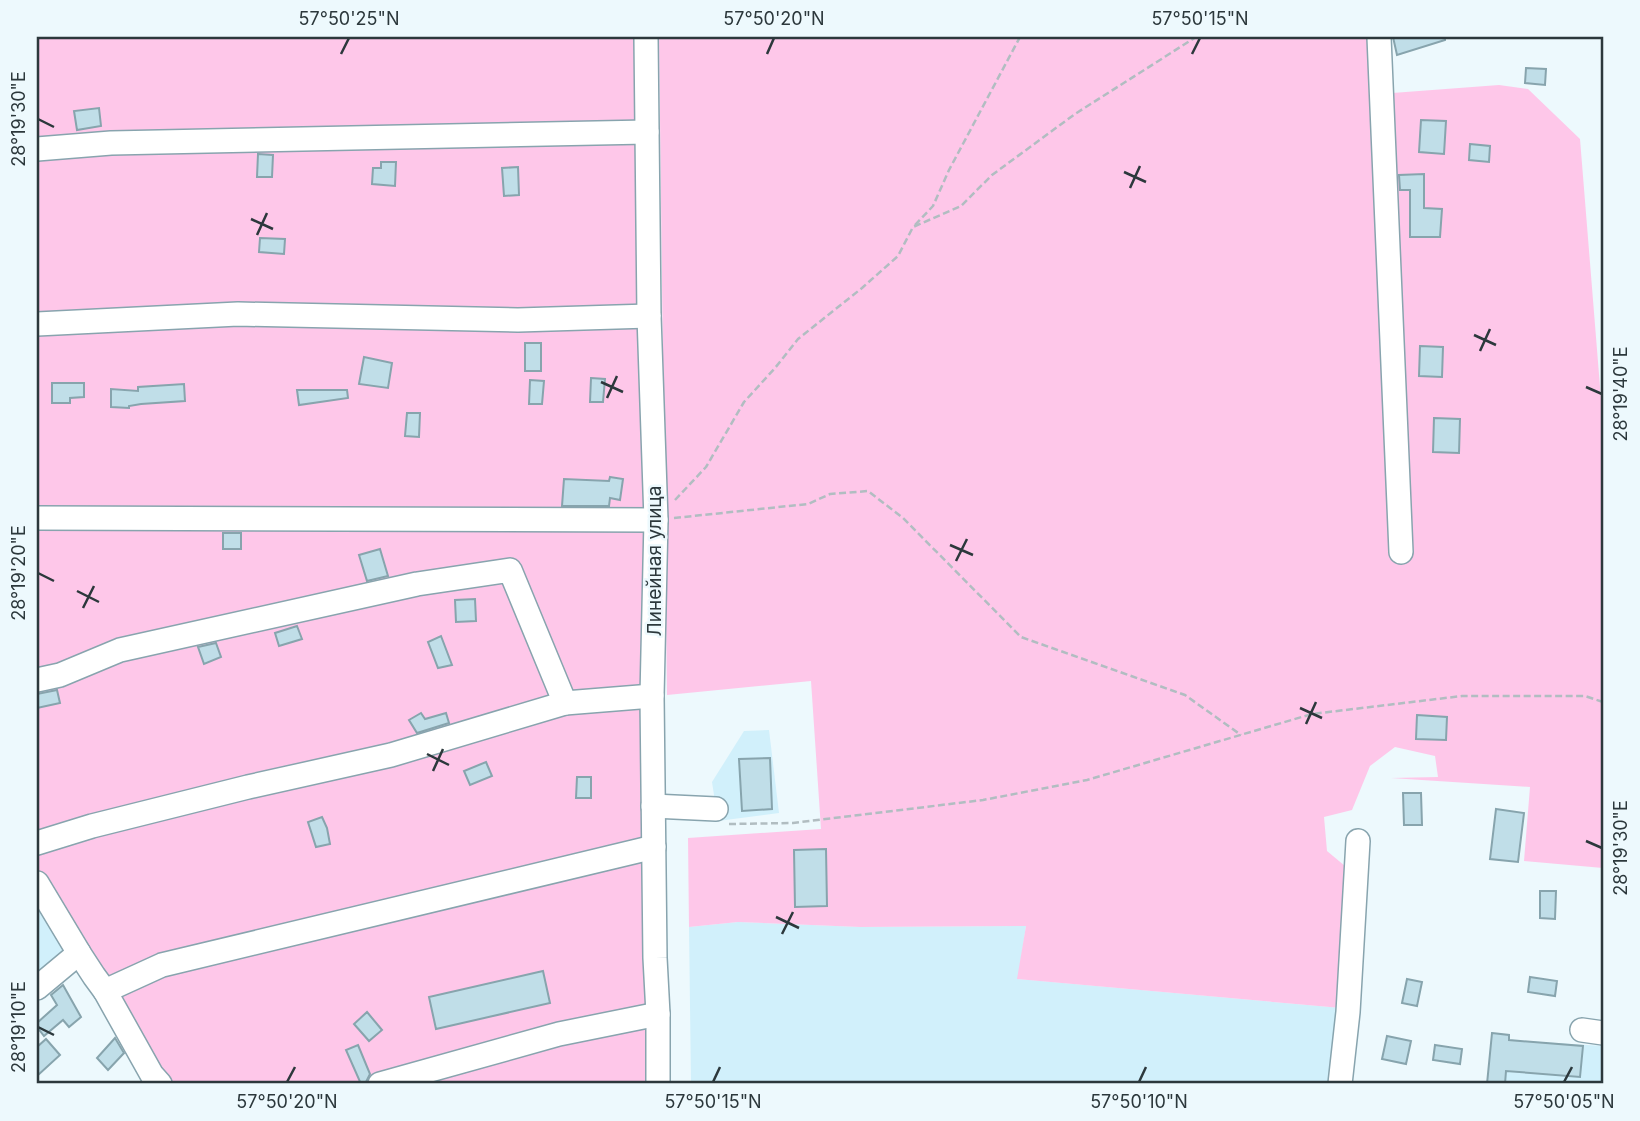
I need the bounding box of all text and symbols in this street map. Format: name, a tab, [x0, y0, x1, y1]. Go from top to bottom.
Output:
text: 57°50'25"N	[299, 8, 399, 29]
text: 57°50'20"N	[723, 8, 825, 29]
text: 57°50'15"N	[1151, 8, 1249, 29]
text: 28°19'30"E	[8, 71, 29, 167]
text: 28°19'40"E	[1610, 347, 1631, 442]
street label: Линейная улица	[643, 486, 666, 636]
text: 28°19'20"E	[8, 525, 29, 621]
text: 28°19'30"E	[1610, 800, 1631, 896]
text: 28°19'10"E	[8, 981, 29, 1073]
text: 57°50'20"N	[236, 1091, 338, 1112]
text: 57°50'15"N	[664, 1091, 762, 1112]
text: 57°50'10"N	[1090, 1091, 1188, 1112]
text: 57°50'05"N	[1513, 1091, 1615, 1112]

